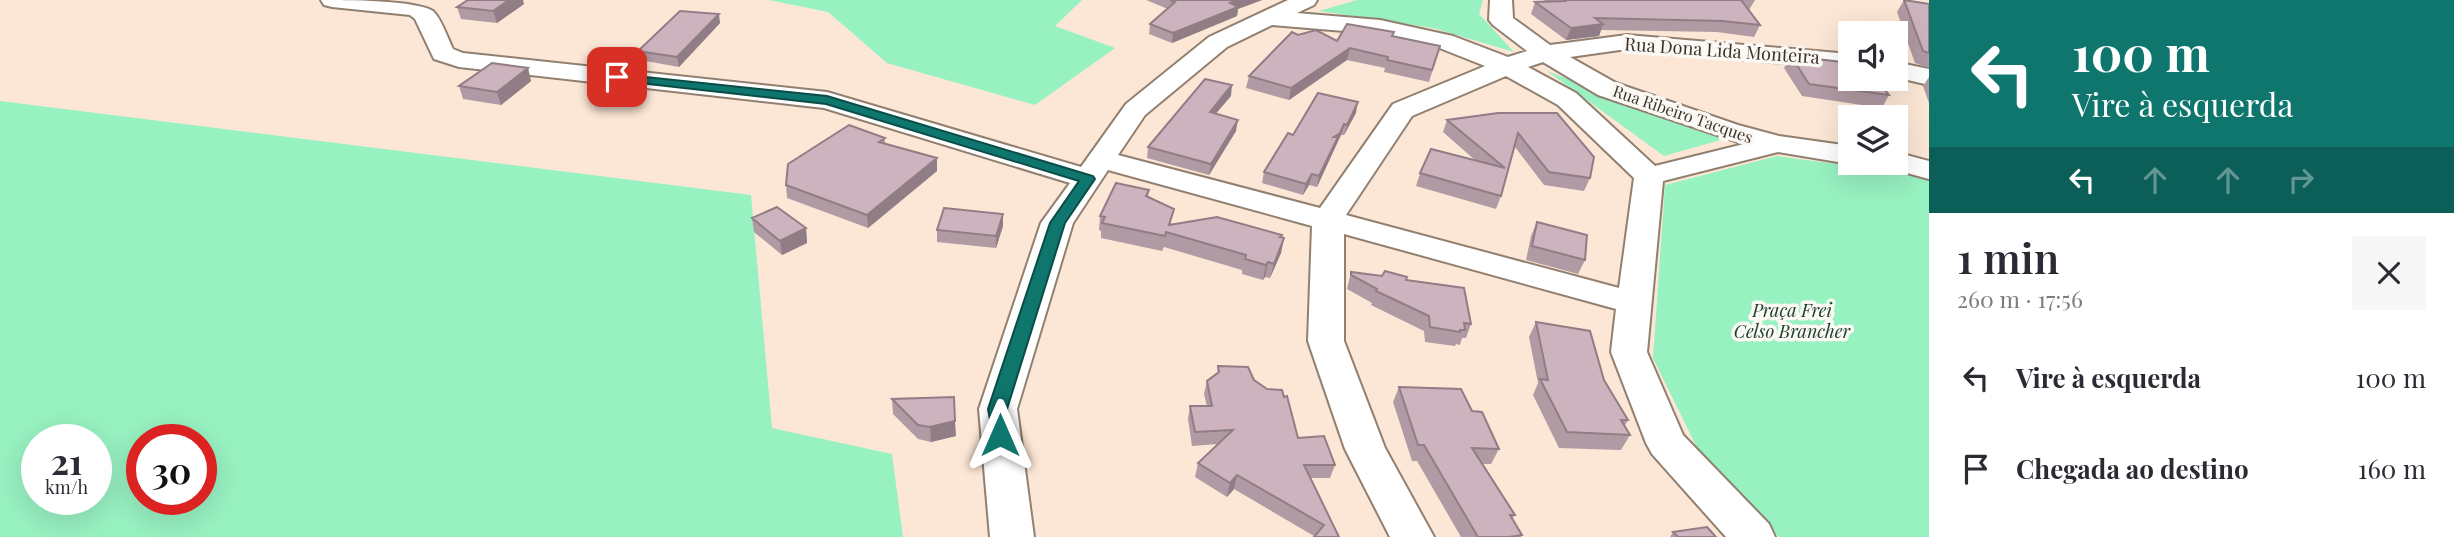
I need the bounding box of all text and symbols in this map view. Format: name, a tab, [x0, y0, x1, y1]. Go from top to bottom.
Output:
text: 100 m	[2072, 19, 2210, 84]
map controls	[1838, 21, 1908, 175]
button: sound	[1838, 21, 1908, 91]
icon: left	[1957, 28, 2048, 119]
street label: Rua Dona Lida Monteira	[1624, 31, 1820, 69]
pin	[587, 47, 647, 107]
icon: arrive	[598, 58, 636, 96]
street label: Rua Ribeiro Tacques	[1611, 80, 1756, 147]
text: Vire à esquerda	[2072, 82, 2293, 125]
button: layers	[1838, 105, 1908, 175]
icon: left	[2063, 161, 2101, 199]
icon: ahead	[2136, 161, 2174, 199]
icon: ahead	[2209, 161, 2247, 199]
icon: right	[2282, 161, 2320, 199]
text: 1 min	[1957, 229, 2059, 285]
button: close	[2352, 236, 2426, 310]
text: 260 m · 17:56	[1957, 283, 2083, 314]
park label: Praça Frei Celso Brancher	[1734, 298, 1851, 343]
icon: left	[1957, 359, 1995, 397]
text: Vire à esquerda	[2016, 360, 2201, 395]
text: 100 m	[2356, 360, 2426, 395]
position arrow	[963, 398, 1037, 472]
speed limit sign: 30	[126, 424, 217, 515]
text: 21	[51, 437, 82, 484]
icon: arrive	[1957, 450, 1995, 488]
text: Chegada ao destino	[2016, 451, 2249, 486]
text: 160 m	[2358, 451, 2426, 486]
text: km/h	[45, 475, 88, 499]

